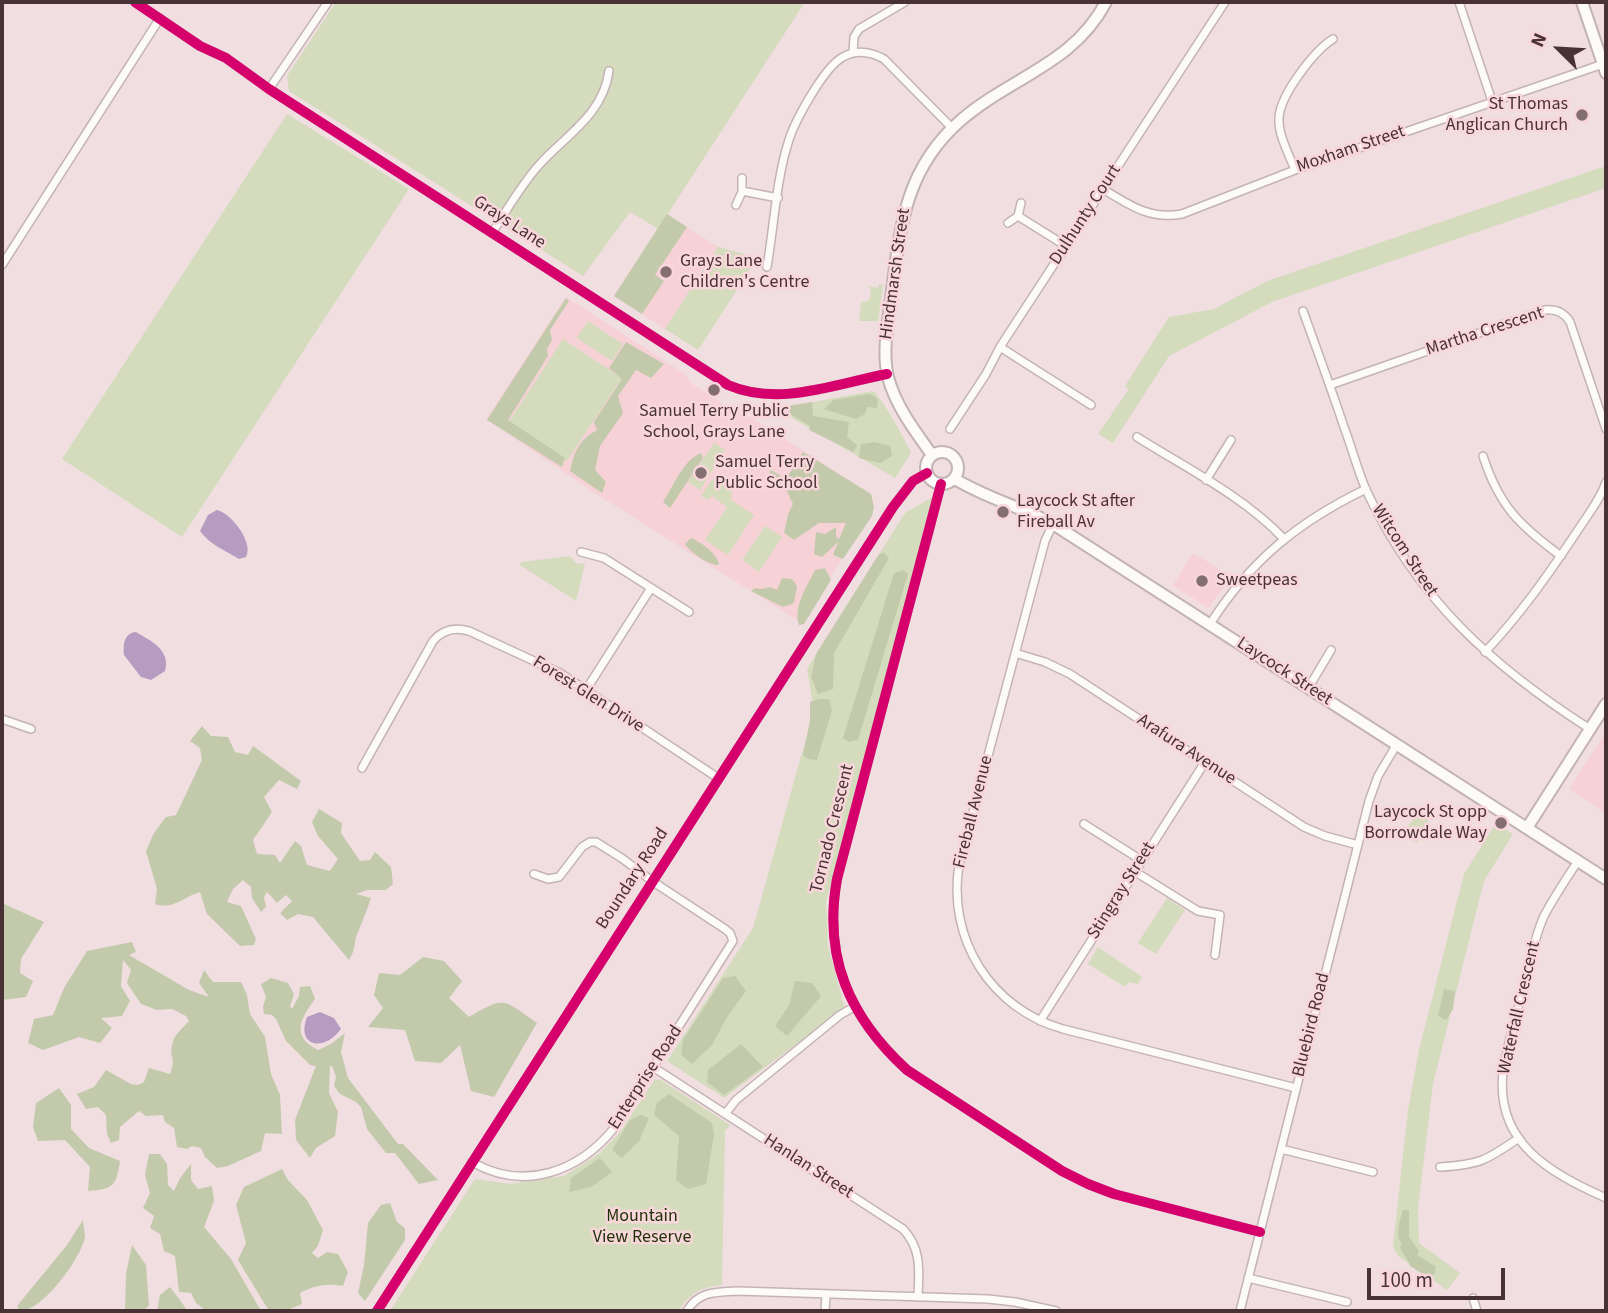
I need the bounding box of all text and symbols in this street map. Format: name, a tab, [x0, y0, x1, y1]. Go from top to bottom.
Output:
north arrow	[1524, 14, 1594, 84]
text: N	[1524, 29, 1554, 52]
place label: St Thomas Anglican Church	[1446, 94, 1568, 136]
marker: St Thomas Anglican Church	[1574, 107, 1590, 123]
street label: Moxham Street	[1294, 121, 1408, 179]
street label: Dulhunty Court	[1046, 161, 1126, 269]
street label: Grays Lane	[469, 192, 549, 254]
street label: Hindmarsh Street	[876, 207, 916, 341]
place label: Grays Lane Children's Centre	[680, 251, 809, 294]
marker: Grays Lane Children's Centre	[658, 264, 674, 280]
street label: Martha Crescent	[1423, 303, 1547, 361]
marker: Samuel Terry Public School, Grays Lane	[706, 382, 722, 398]
place label: Samuel Terry Public School, Grays Lane	[639, 401, 789, 444]
place label: Samuel Terry Public School	[715, 452, 817, 494]
marker: Samuel Terry Public School	[693, 465, 709, 481]
place label: Laycock St after Fireball Av	[1017, 491, 1135, 534]
street label: Witcom Street	[1366, 501, 1442, 601]
marker: Laycock St after Fireball Av	[995, 504, 1011, 520]
place label: Sweetpeas	[1216, 570, 1298, 592]
marker: Sweetpeas	[1194, 573, 1210, 589]
street label: Laycock Street	[1232, 633, 1336, 711]
street label: Forest Glen Drive	[528, 652, 648, 738]
street label: Arafura Avenue	[1132, 710, 1240, 790]
street label: Fireball Avenue	[950, 753, 998, 871]
street label: Tornado Crescent	[807, 762, 859, 896]
place label: Laycock St opp Borrowdale Way	[1364, 802, 1487, 844]
marker: Laycock St opp Borrowdale Way	[1493, 815, 1509, 831]
street label: Boundary Road	[592, 824, 674, 934]
street label: Stingray Street	[1084, 838, 1160, 944]
street label: Waterfall Crescent	[1494, 939, 1546, 1077]
street label: Bluebird Road	[1289, 971, 1335, 1079]
street label: Enterprise Road	[604, 1022, 688, 1134]
street label: Hanlan Street	[759, 1130, 857, 1204]
park label: Mountain View Reserve	[593, 1206, 691, 1248]
scale bar	[1370, 1254, 1508, 1298]
text: 100 m	[1380, 1265, 1433, 1295]

